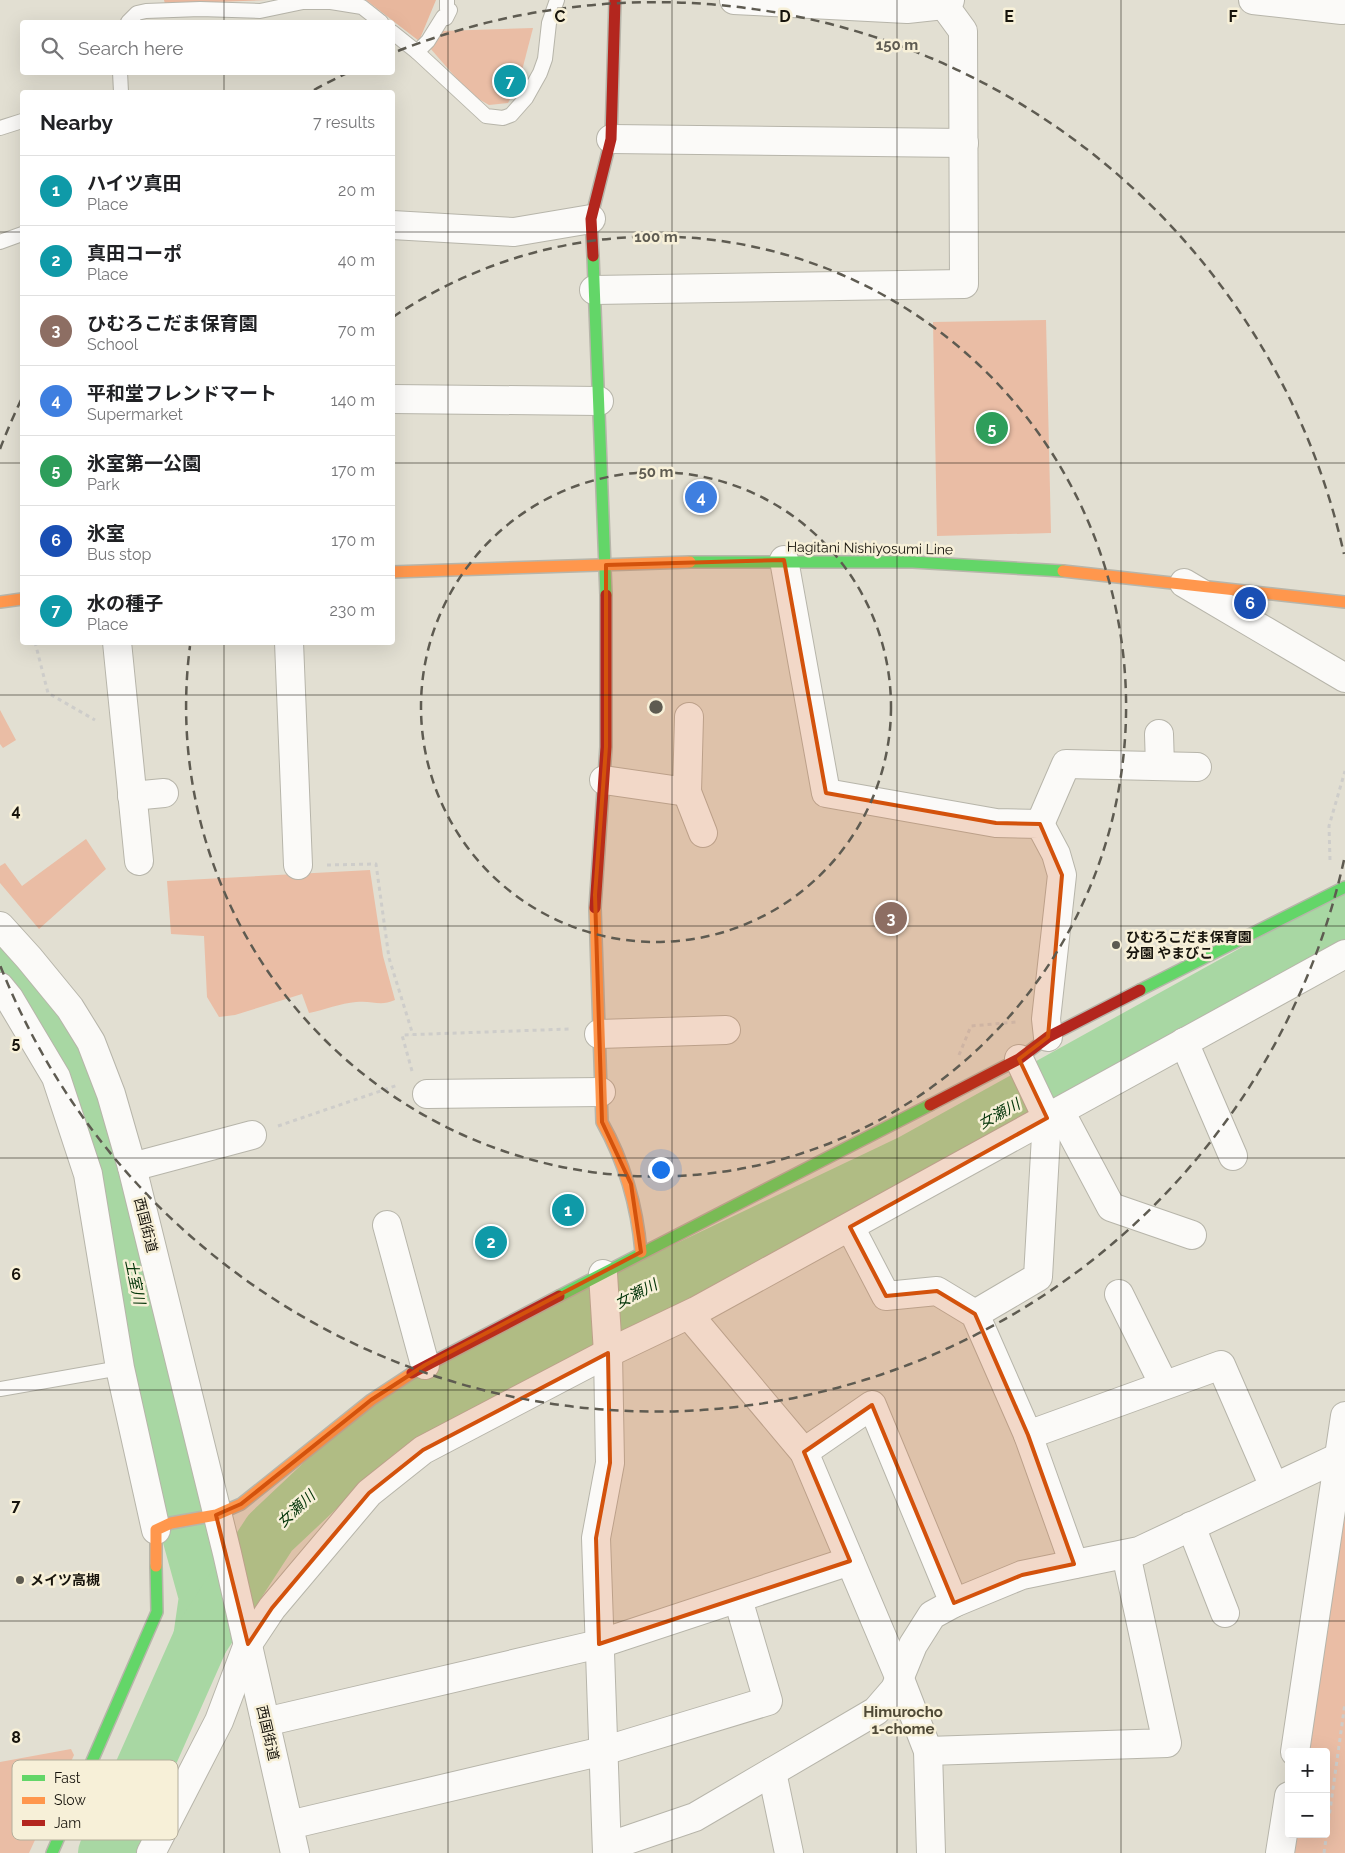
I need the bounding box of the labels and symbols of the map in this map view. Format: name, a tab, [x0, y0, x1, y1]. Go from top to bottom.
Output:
text: C	[555, 7, 566, 26]
text: D	[779, 7, 791, 26]
text: E	[1004, 7, 1014, 26]
text: F	[1228, 7, 1238, 26]
text: 150 m	[876, 36, 918, 54]
pin: 7	[494, 62, 526, 100]
text: 100 m	[634, 228, 678, 246]
pin: 5	[976, 409, 1008, 447]
text: 50 m	[638, 463, 674, 481]
pin: 4	[685, 478, 717, 516]
street label: Hagitani Nishiyosumi Line	[787, 539, 953, 557]
pin: 6	[1234, 584, 1266, 622]
centre of rings	[647, 698, 665, 716]
text: 4	[11, 801, 21, 820]
pin: 3	[875, 899, 907, 937]
place label: ひむろこだま保育園 分園 やまびこ	[1125, 929, 1252, 961]
marker: ひむろこだま保育園 分園 やまびこ	[1110, 939, 1122, 951]
text: 5	[12, 1033, 21, 1052]
water label: 女瀬川	[975, 1094, 1025, 1133]
your location	[648, 1157, 674, 1183]
pin: 1	[552, 1191, 584, 1229]
street label: 西国街道	[131, 1196, 161, 1254]
pin: 2	[475, 1223, 507, 1261]
water label: 土室川	[122, 1258, 149, 1308]
text: 6	[11, 1265, 21, 1284]
water label: 女瀬川	[612, 1275, 662, 1312]
water label: 女瀬川	[273, 1486, 320, 1531]
text: 7	[12, 1496, 21, 1515]
place label: メイツ高槻	[30, 1572, 100, 1588]
marker: メイツ高槻	[14, 1574, 26, 1586]
district label: Himurocho 1-chome	[863, 1703, 943, 1738]
street label: 西国街道	[254, 1704, 282, 1762]
text: 8	[11, 1728, 21, 1747]
legend	[12, 1760, 178, 1840]
text: Fast	[54, 1770, 81, 1786]
text: Slow	[54, 1792, 86, 1808]
text: Jam	[54, 1815, 81, 1831]

